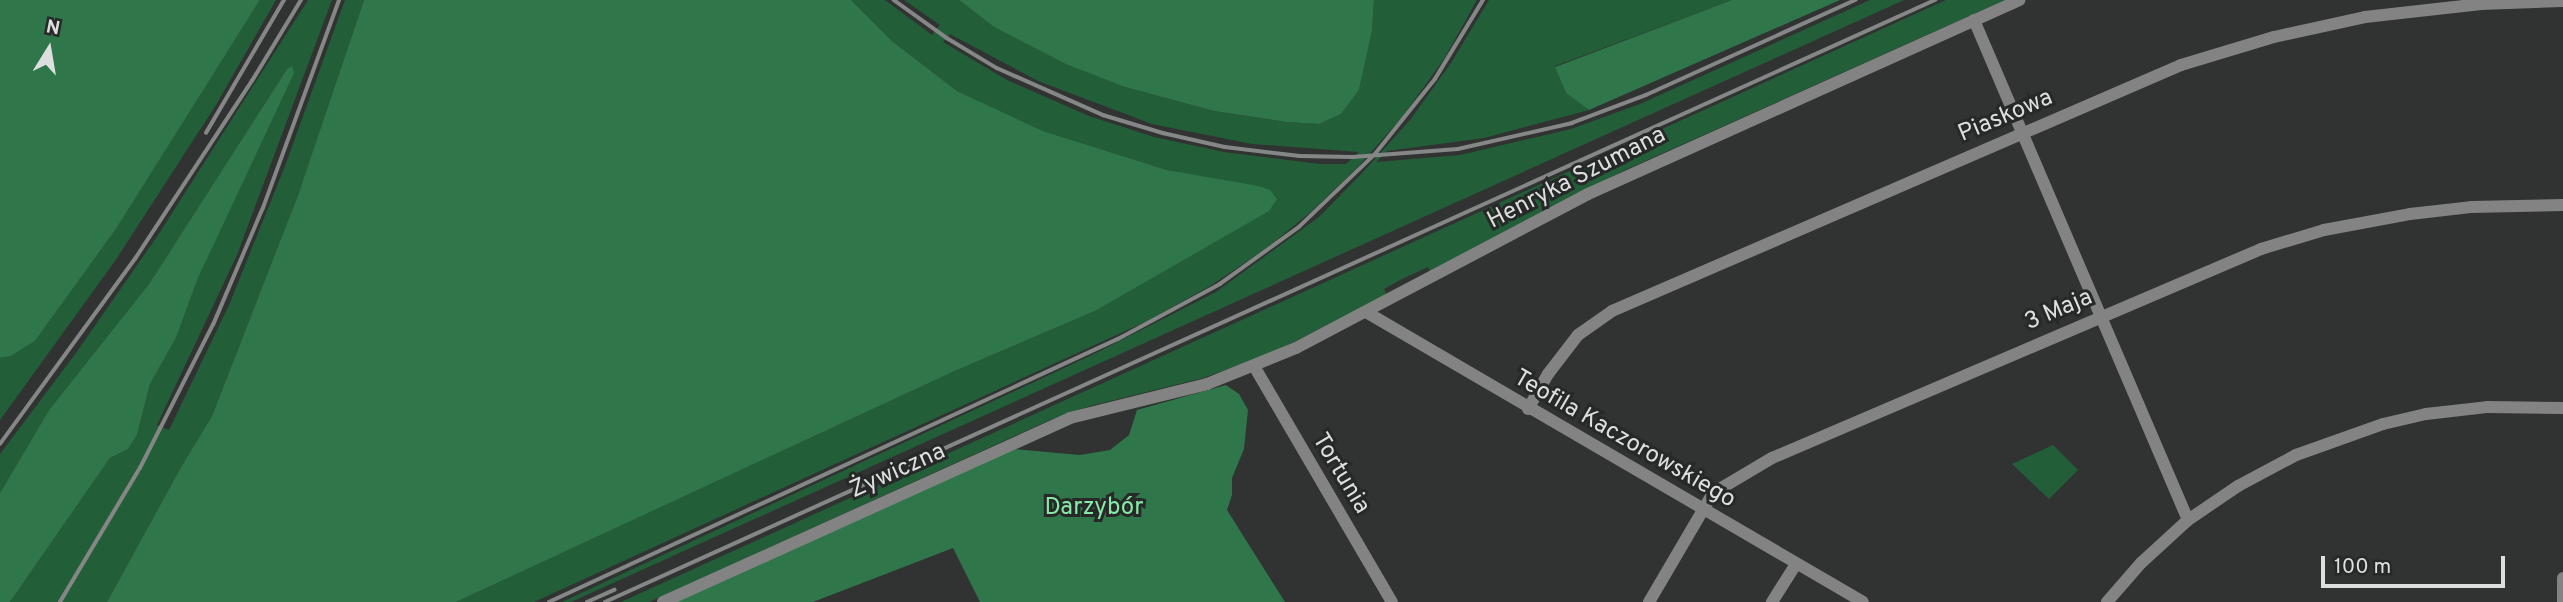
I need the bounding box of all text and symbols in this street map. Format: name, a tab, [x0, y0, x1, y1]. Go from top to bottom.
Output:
north arrow	[14, 14, 84, 84]
text: N	[44, 15, 62, 41]
street label: Piaskowa	[1954, 84, 2058, 150]
street label: Henryka Szumana	[1483, 122, 1671, 236]
street label: 3 Maja	[2021, 284, 2097, 338]
street label: Teofila Kaczorowskiego	[1508, 365, 1740, 515]
street label: Tortunia	[1305, 428, 1375, 520]
street label: Żywiczna	[846, 438, 950, 506]
park label: Darzybór	[1044, 495, 1144, 523]
scale bar	[2325, 542, 2509, 586]
text: 100 m	[2334, 554, 2391, 581]

